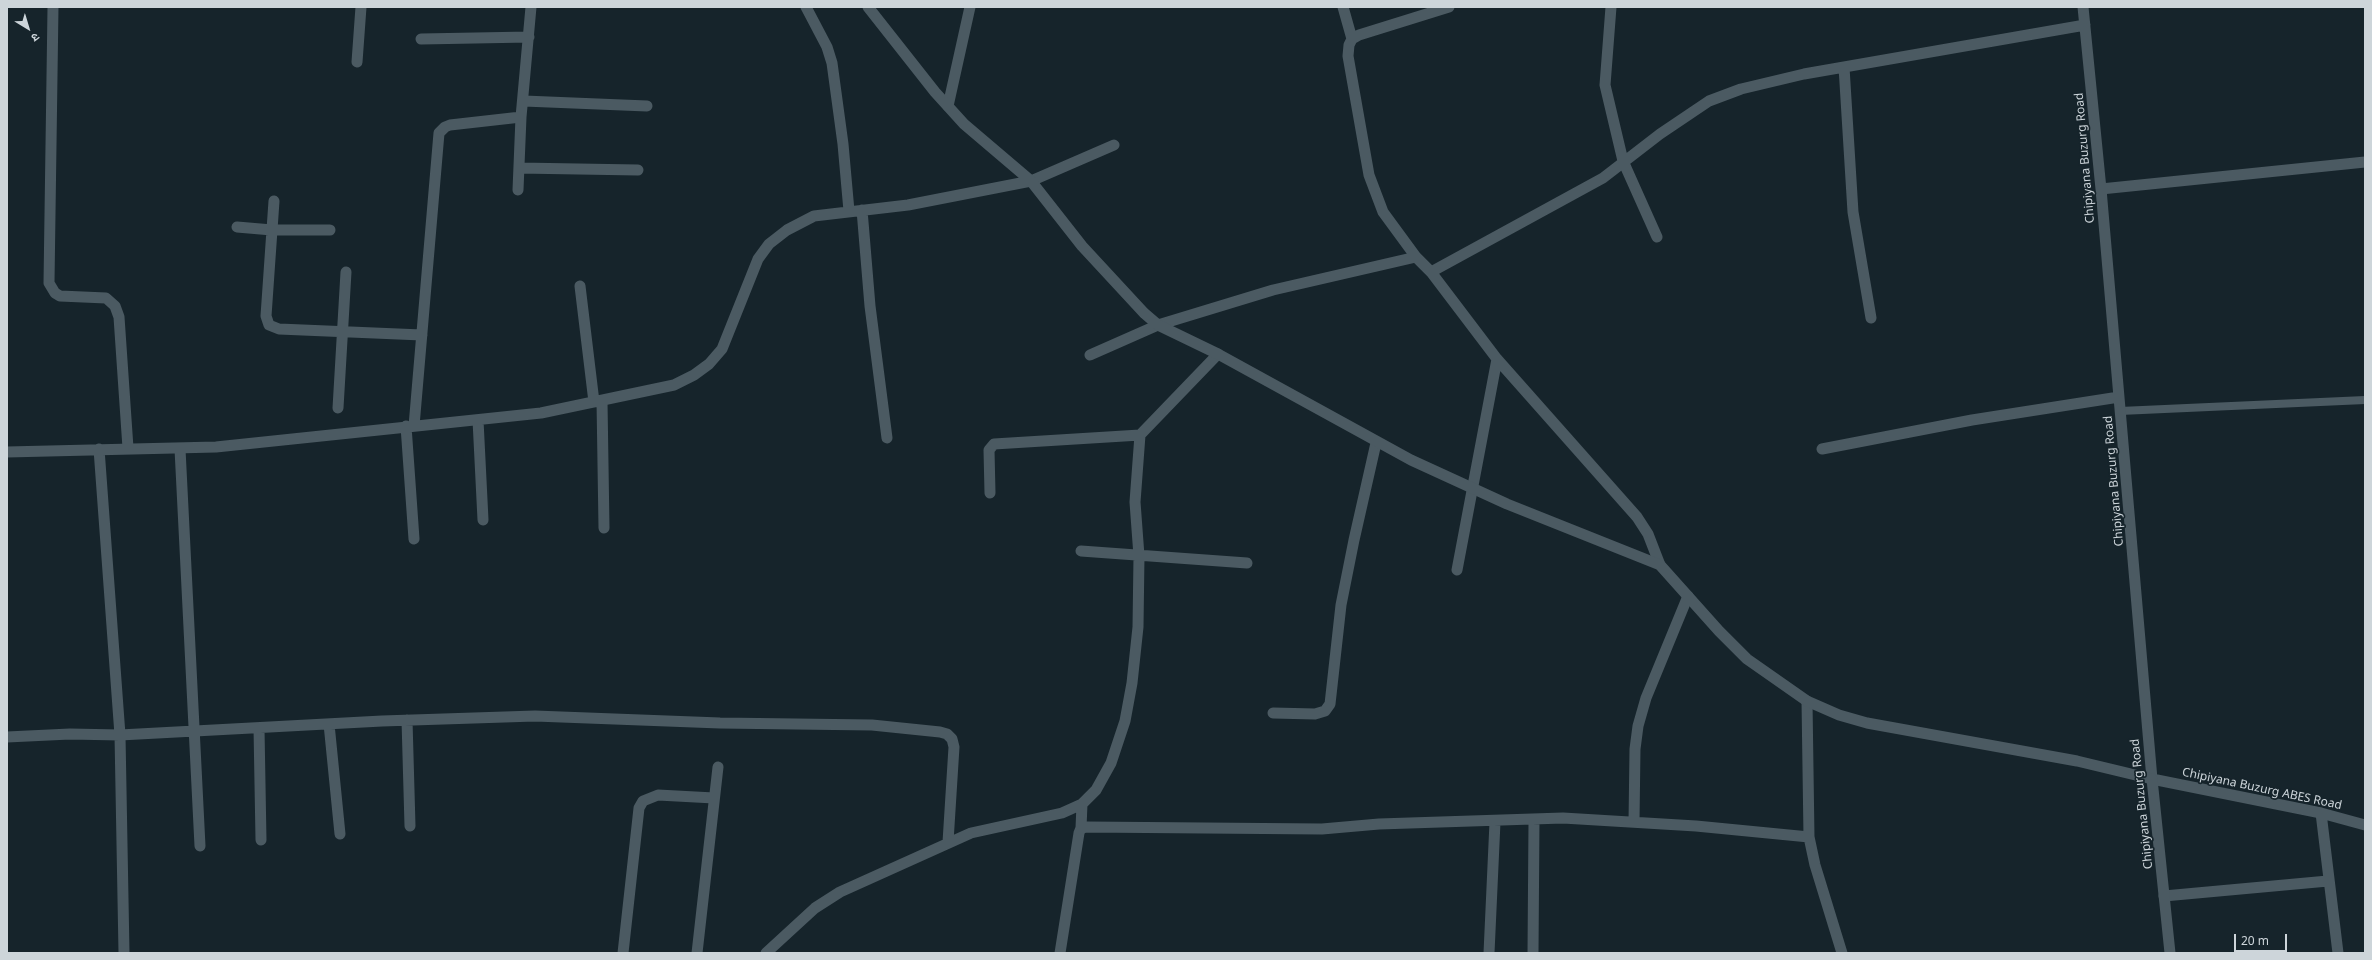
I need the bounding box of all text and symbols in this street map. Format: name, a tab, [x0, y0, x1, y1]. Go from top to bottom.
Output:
north arrow	[8, 8, 48, 48]
text: उ	[29, 30, 43, 46]
street label: Chipiyana Buzurg Road	[2072, 92, 2098, 224]
street label: Chipiyana Buzurg Road	[2101, 415, 2127, 547]
street label: Chipiyana Buzurg Road	[2128, 738, 2156, 870]
street label: Chipiyana Buzurg ABES Road	[2181, 765, 2343, 813]
scale bar	[2236, 926, 2289, 952]
text: 20 m	[2241, 932, 2269, 949]

